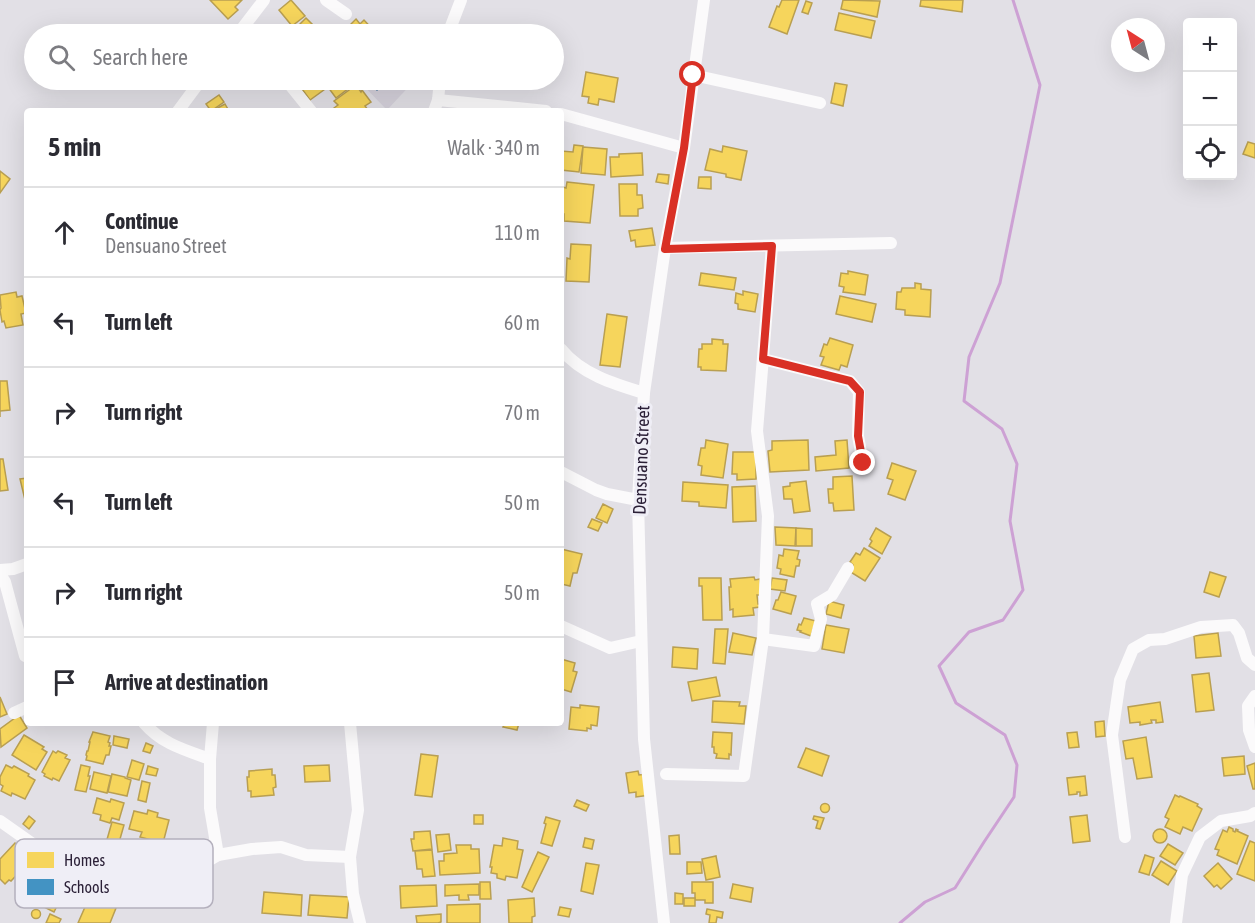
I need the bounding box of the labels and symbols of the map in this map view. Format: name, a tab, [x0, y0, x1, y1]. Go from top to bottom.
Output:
north arrow	[1111, 18, 1165, 72]
route start	[679, 61, 705, 87]
street label: Densuano Street	[629, 405, 653, 515]
route end	[849, 449, 875, 475]
legend	[15, 839, 213, 908]
text: Homes	[64, 851, 106, 869]
text: Schools	[64, 878, 110, 896]

